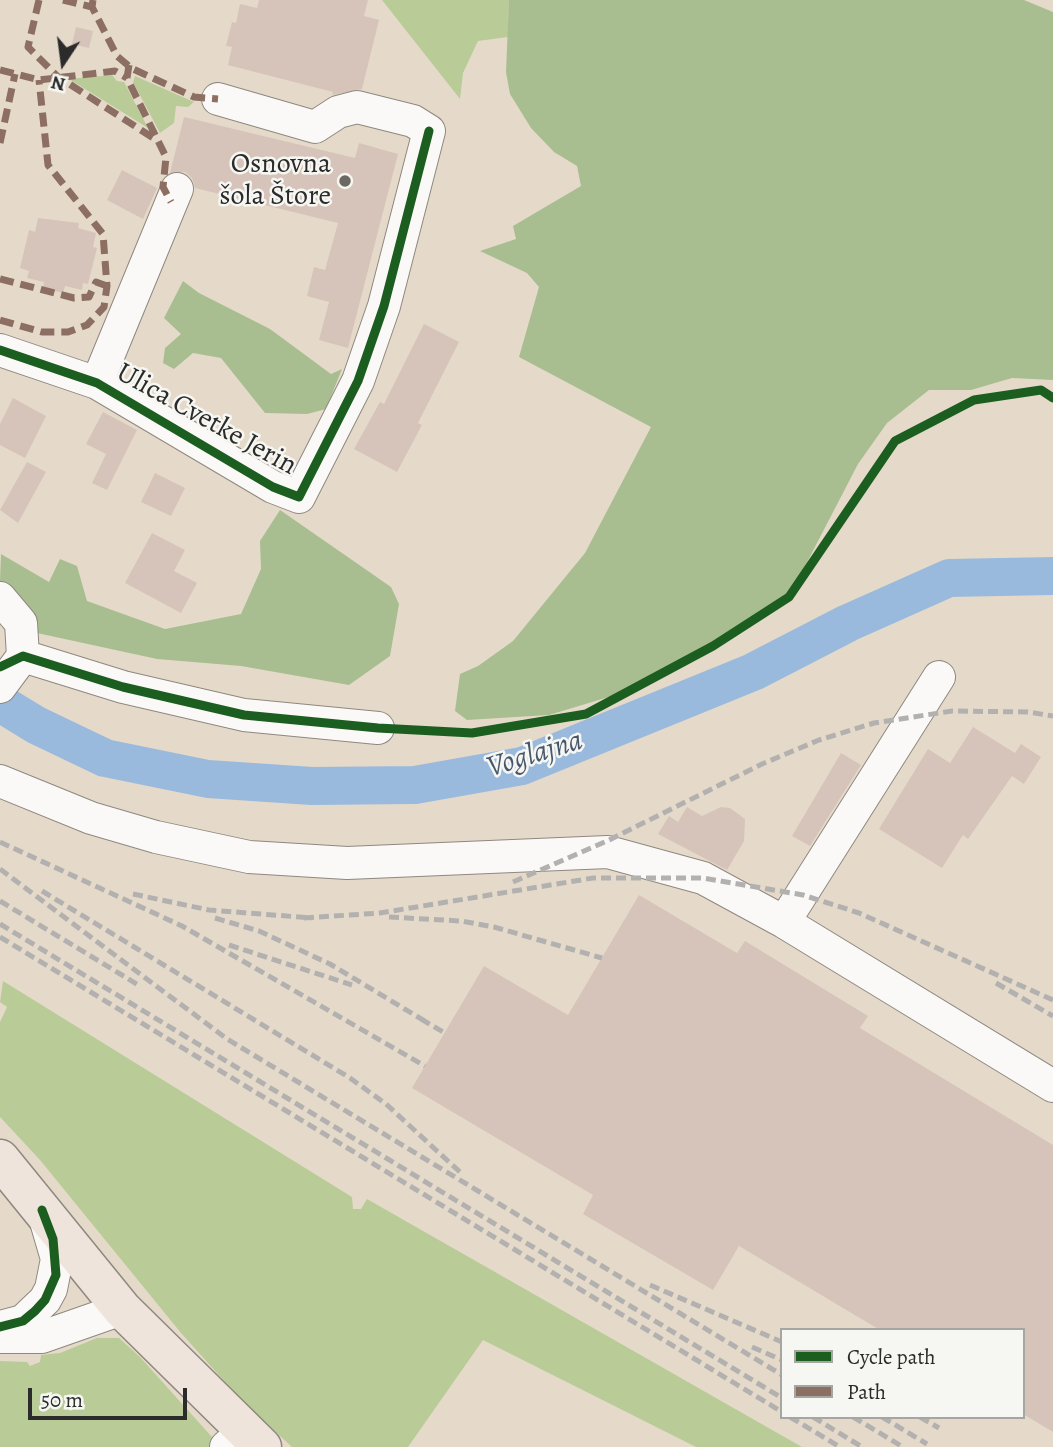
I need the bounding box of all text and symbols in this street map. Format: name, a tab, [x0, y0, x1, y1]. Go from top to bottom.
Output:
north arrow	[28, 28, 98, 98]
text: N	[49, 69, 68, 98]
place label: Osnovna šola Štore	[219, 148, 331, 214]
marker: Osnovna šola Štore	[337, 173, 353, 189]
street label: Ulica Cvetke Jerin	[110, 357, 302, 483]
water label: Voglajna	[483, 723, 587, 787]
legend	[780, 1328, 1025, 1419]
text: Cycle path	[847, 1343, 936, 1371]
scale bar	[32, 1374, 191, 1418]
text: Path	[847, 1378, 886, 1406]
text: 50 m	[41, 1386, 83, 1414]

